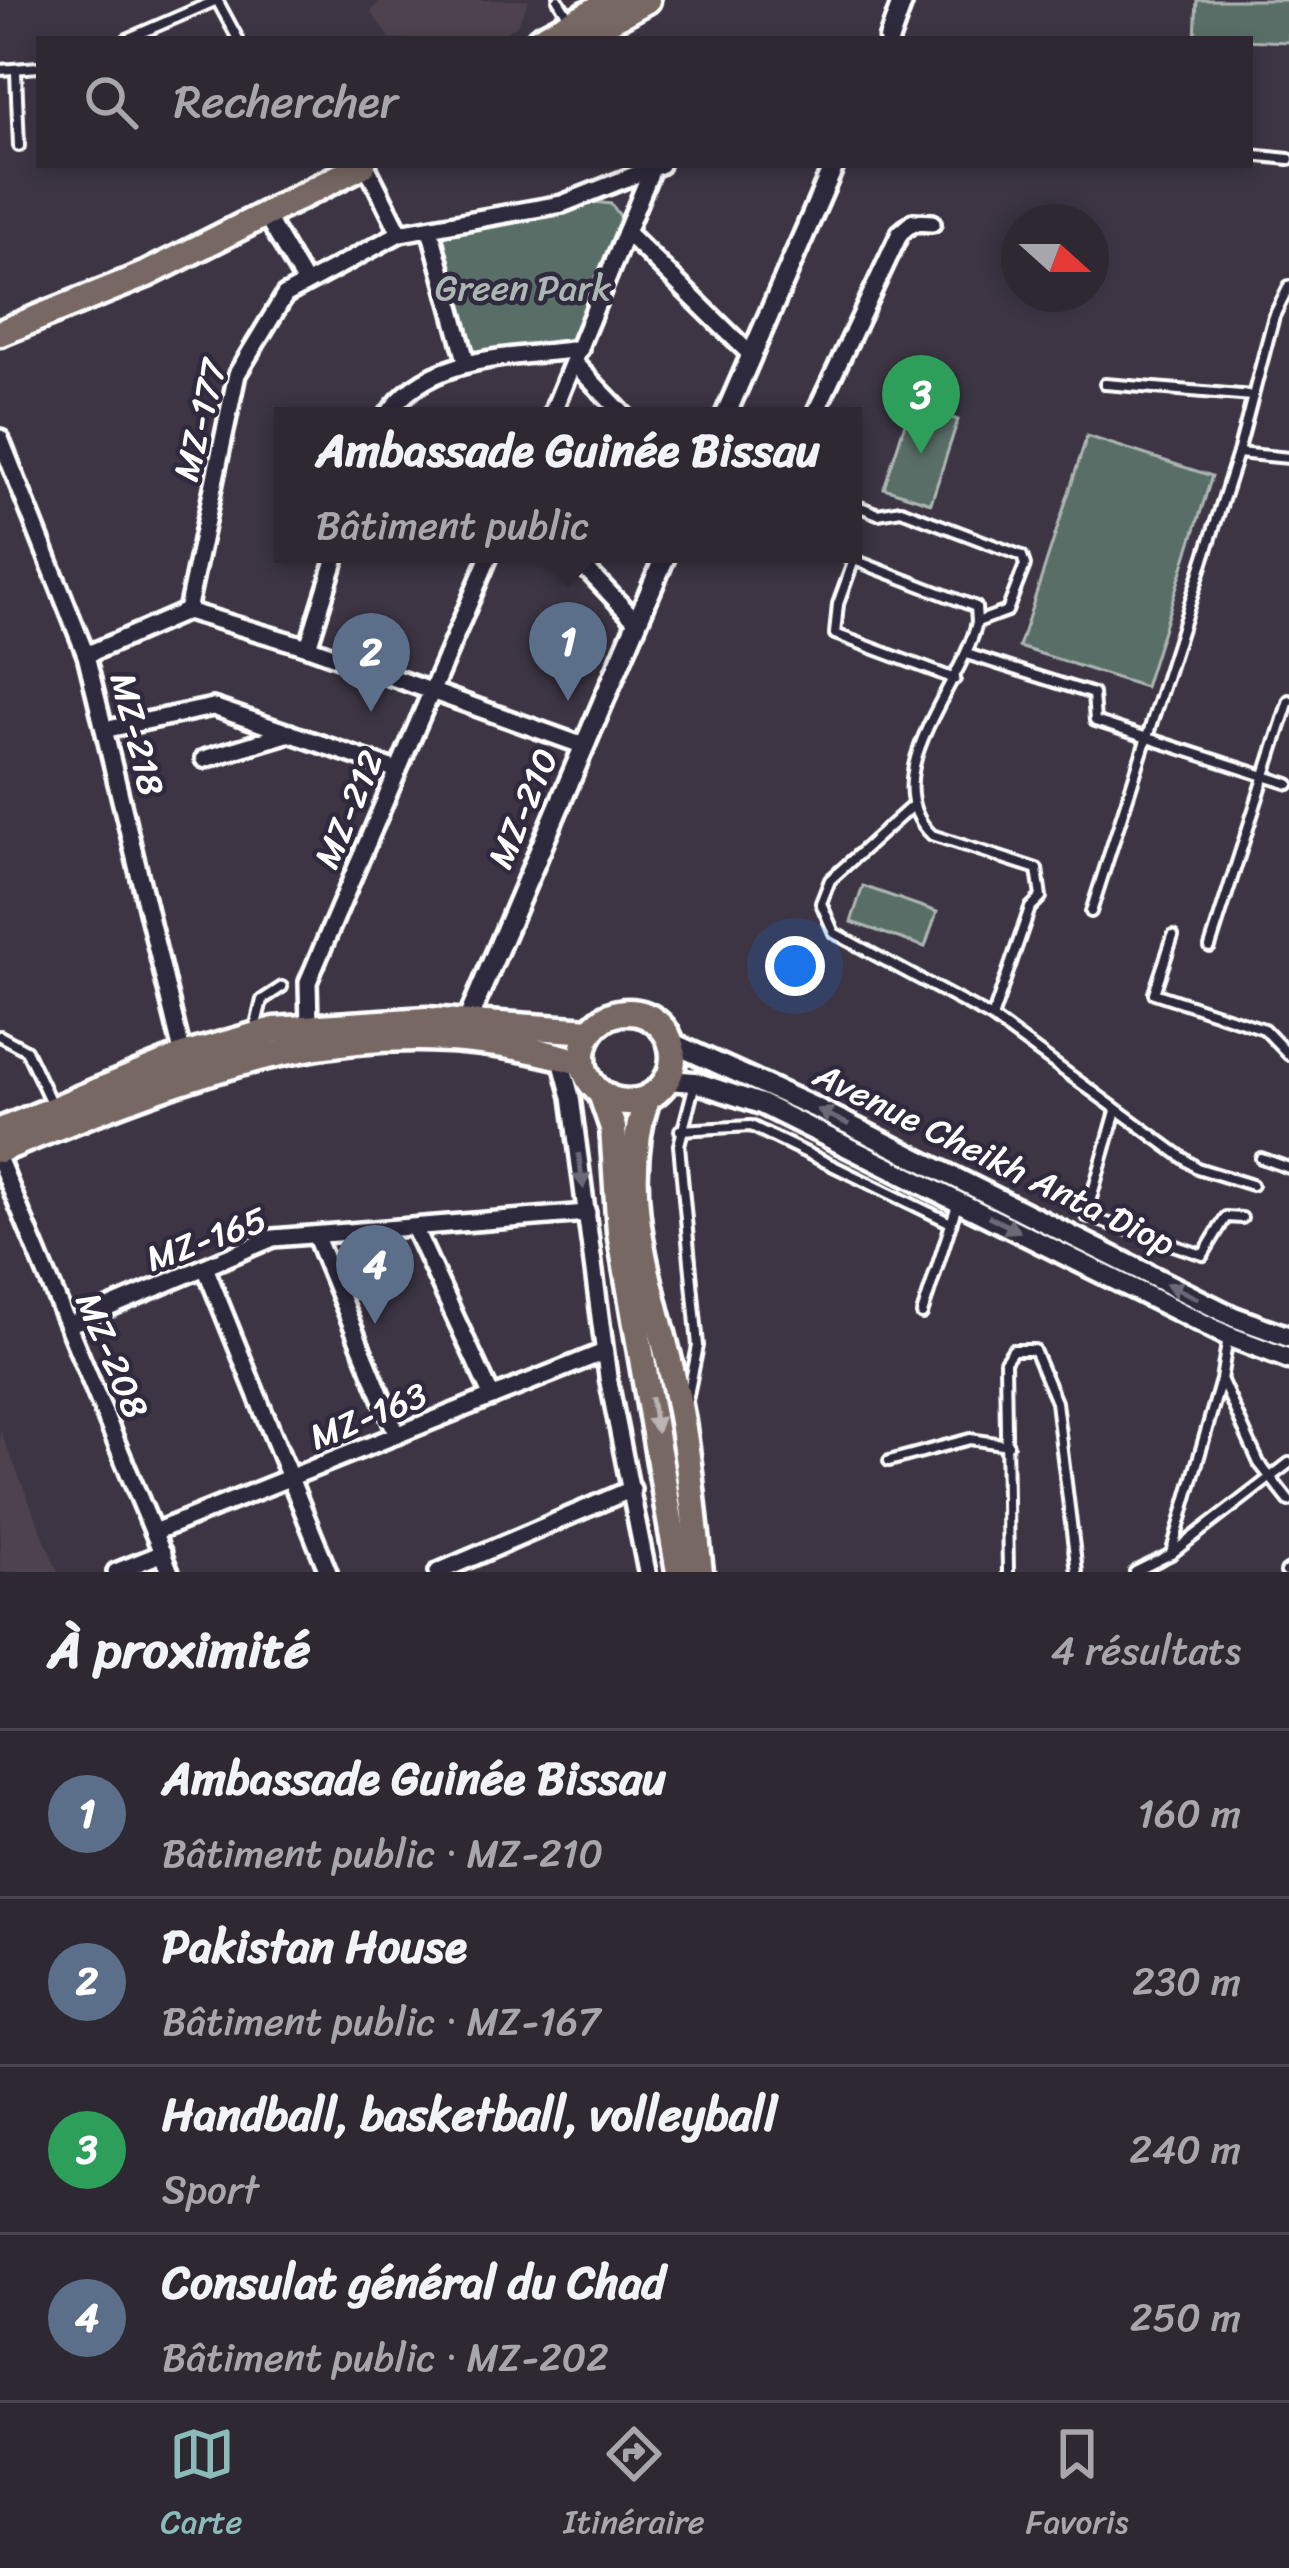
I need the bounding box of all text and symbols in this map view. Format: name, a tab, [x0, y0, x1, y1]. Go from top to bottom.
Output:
search box	[36, 36, 1253, 168]
text: Rechercher	[174, 62, 398, 142]
icon: search	[78, 69, 144, 135]
north arrow	[1001, 204, 1109, 312]
park label: Green Park	[435, 256, 612, 320]
street label: MZ-177	[154, 350, 247, 488]
pin: 3	[882, 355, 960, 454]
popup	[274, 407, 862, 563]
text: Ambassade Guinée Bissau	[316, 411, 820, 491]
text: Bâtiment public	[316, 491, 590, 560]
pin: 1	[529, 602, 607, 701]
pin: 2	[332, 613, 410, 712]
street label: MZ-218	[91, 666, 183, 803]
street label: MZ-210	[469, 738, 577, 879]
street label: MZ-212	[295, 740, 403, 879]
your location	[765, 936, 825, 996]
street label: Avenue Cheikh Anta Diop	[802, 1043, 1187, 1274]
one-way arrow	[816, 1107, 850, 1127]
one-way arrow	[572, 1153, 591, 1190]
street label: MZ-165	[137, 1188, 276, 1290]
one-way arrow	[987, 1213, 1021, 1233]
pin: 4	[336, 1225, 414, 1324]
one-way arrow	[1164, 1281, 1199, 1301]
street label: MZ-208	[57, 1282, 167, 1429]
street label: MZ-163	[300, 1363, 437, 1469]
one-way arrow	[645, 1397, 664, 1434]
text: À proximité	[48, 1605, 310, 1695]
text: 4 résultats	[1051, 1616, 1241, 1685]
text: Ambassade Guinée Bissau	[162, 1739, 666, 1819]
text: 1	[79, 1779, 95, 1848]
text: 160 m	[1137, 1779, 1241, 1848]
text: Bâtiment public · MZ-210	[162, 1819, 603, 1888]
text: Pakistan House	[162, 1907, 467, 1987]
text: 2	[76, 1947, 98, 2016]
text: 230 m	[1132, 1947, 1241, 2016]
text: Bâtiment public · MZ-167	[162, 1987, 600, 2056]
text: Handball, basketball, volleyball	[162, 2075, 777, 2155]
text: 3	[76, 2115, 98, 2184]
text: 240 m	[1129, 2115, 1241, 2184]
text: Sport	[162, 2155, 259, 2224]
text: Consulat général du Chad	[162, 2243, 665, 2323]
text: 4	[75, 2283, 99, 2352]
text: 250 m	[1130, 2283, 1241, 2352]
text: Bâtiment public · MZ-202	[162, 2323, 609, 2392]
tab: Carte	[161, 2421, 243, 2551]
tab: Itinéraire	[564, 2421, 705, 2551]
tab: Favoris	[1026, 2421, 1128, 2551]

